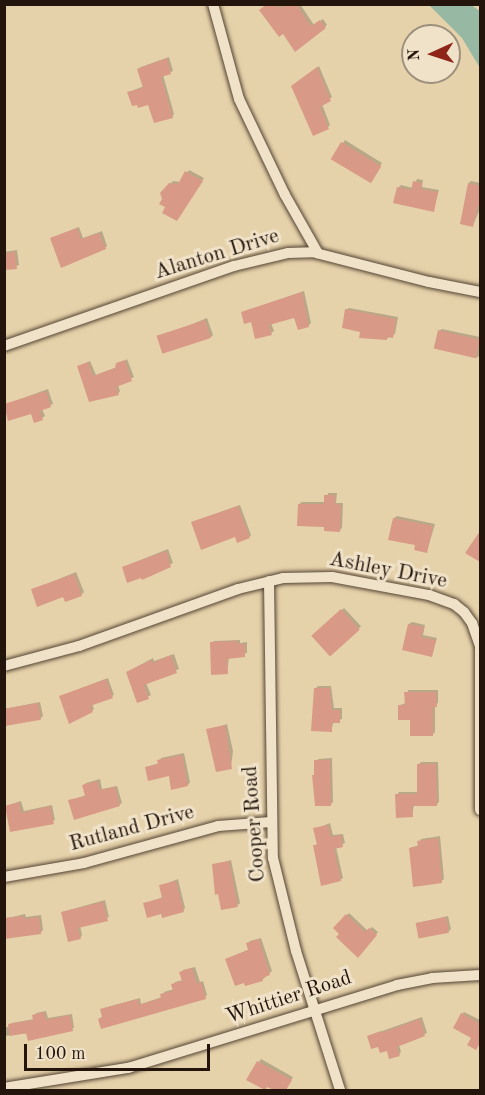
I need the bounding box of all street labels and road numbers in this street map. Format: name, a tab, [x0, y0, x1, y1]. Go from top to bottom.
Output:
street label: Alanton Drive	[152, 224, 282, 286]
street label: Ashley Drive	[327, 547, 449, 595]
street label: Cooper Road	[238, 765, 272, 883]
street label: Rutland Drive	[67, 800, 197, 858]
street label: Whittier Road	[223, 966, 355, 1030]

